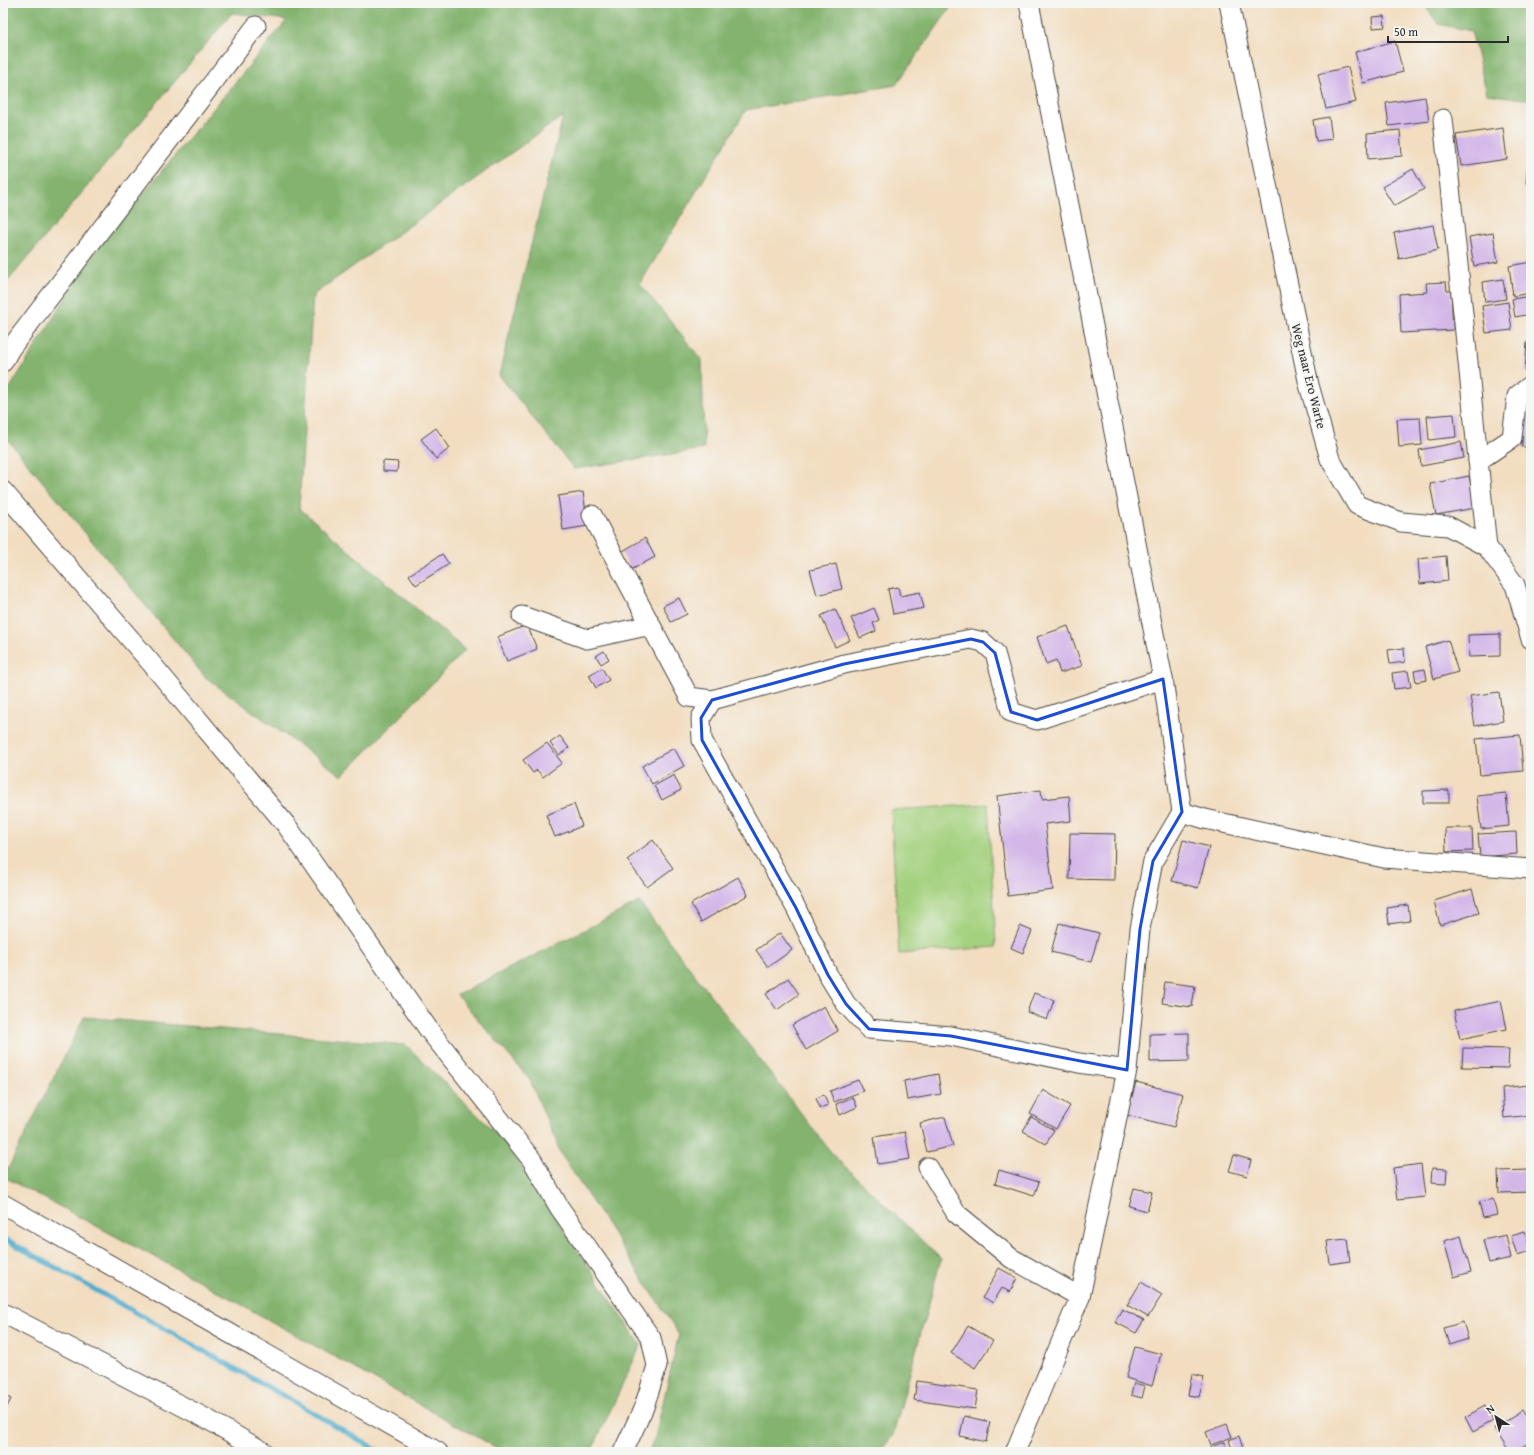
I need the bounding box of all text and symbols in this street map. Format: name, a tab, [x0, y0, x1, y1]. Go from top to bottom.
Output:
scale bar	[1388, 18, 1508, 44]
text: 50 m	[1394, 23, 1418, 40]
street label: Weg naar Ero Warte	[1287, 321, 1331, 431]
north arrow	[1476, 1397, 1516, 1437]
text: N	[1482, 1400, 1498, 1418]

